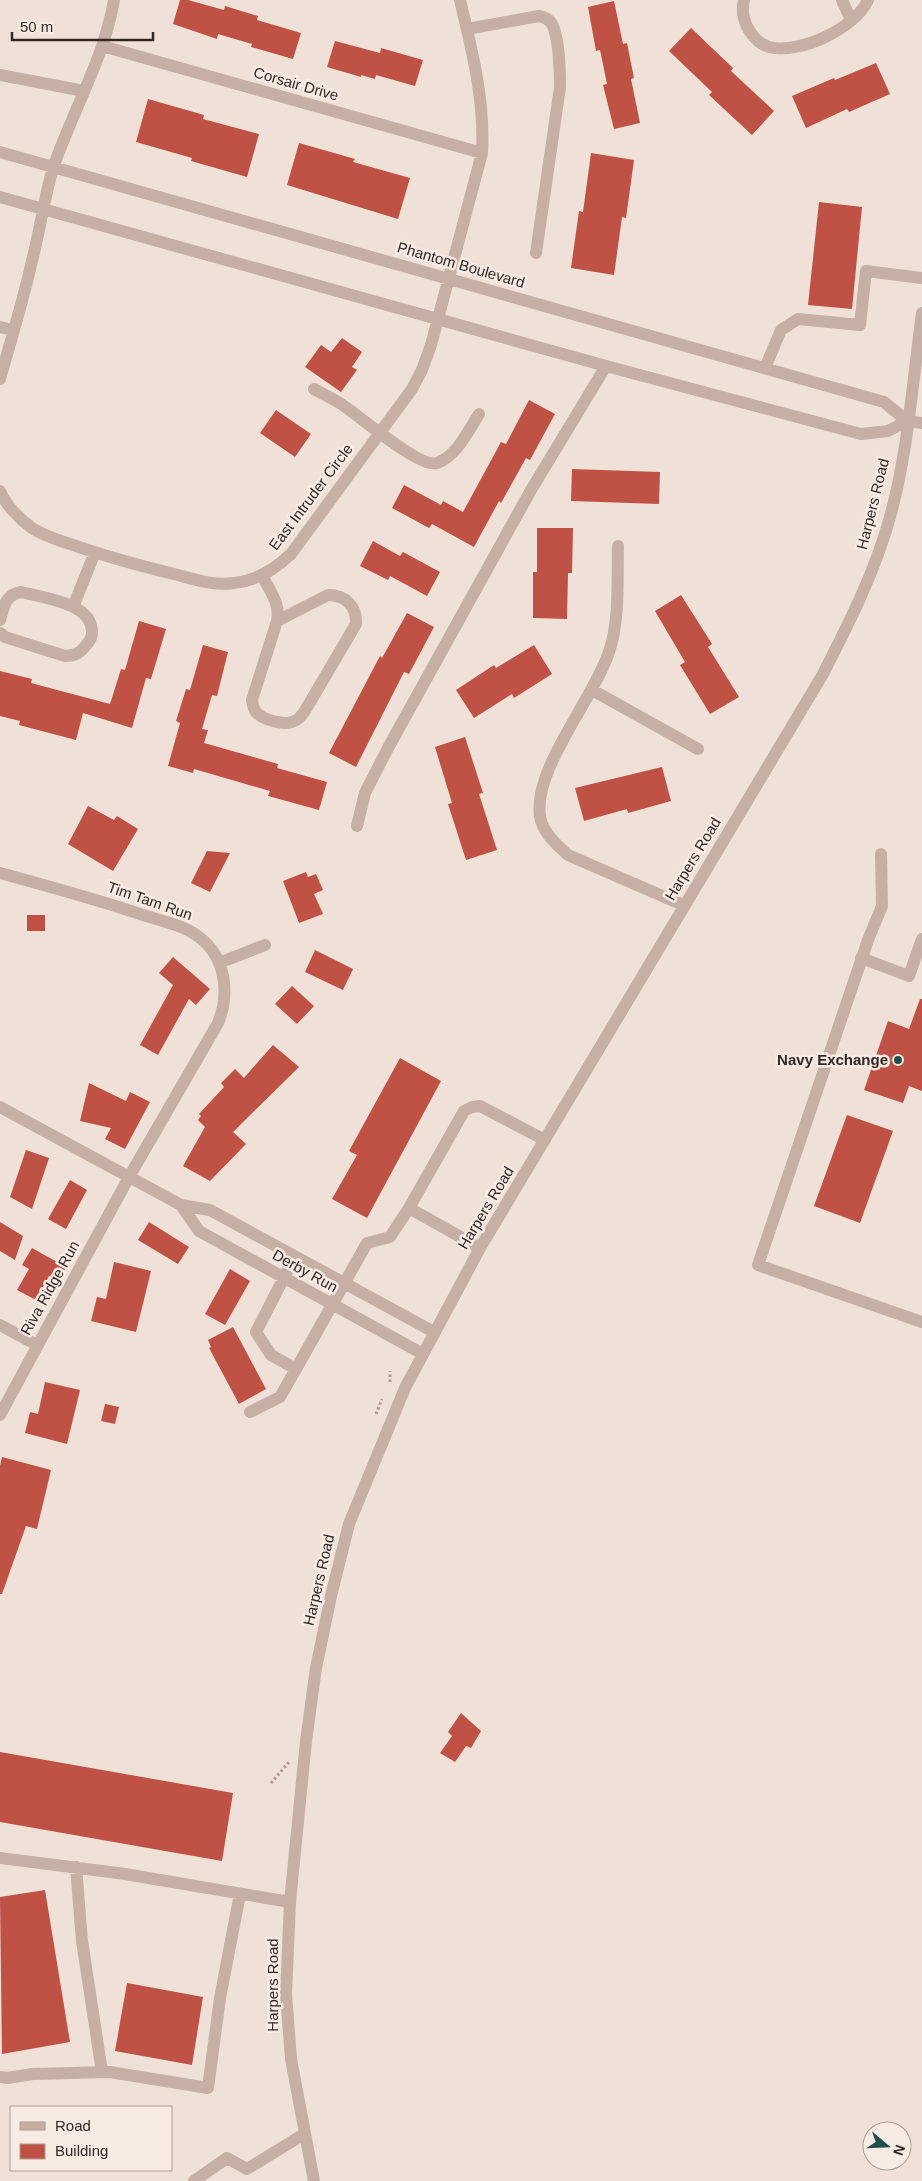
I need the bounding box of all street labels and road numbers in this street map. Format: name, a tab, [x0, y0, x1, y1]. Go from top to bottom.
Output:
street label: Corsair Drive	[252, 63, 341, 104]
street label: Phantom Boulevard	[395, 238, 527, 291]
street label: East Intruder Circle	[265, 440, 356, 553]
street label: Harpers Road	[853, 457, 892, 551]
street label: Harpers Road	[661, 814, 724, 903]
street label: Tim Tam Run	[106, 878, 195, 923]
street label: Harpers Road	[454, 1163, 517, 1252]
street label: Riva Ridge Run	[17, 1238, 82, 1338]
street label: Derby Run	[270, 1246, 341, 1295]
street label: Harpers Road	[300, 1532, 337, 1627]
street label: Harpers Road	[264, 1938, 281, 2032]

